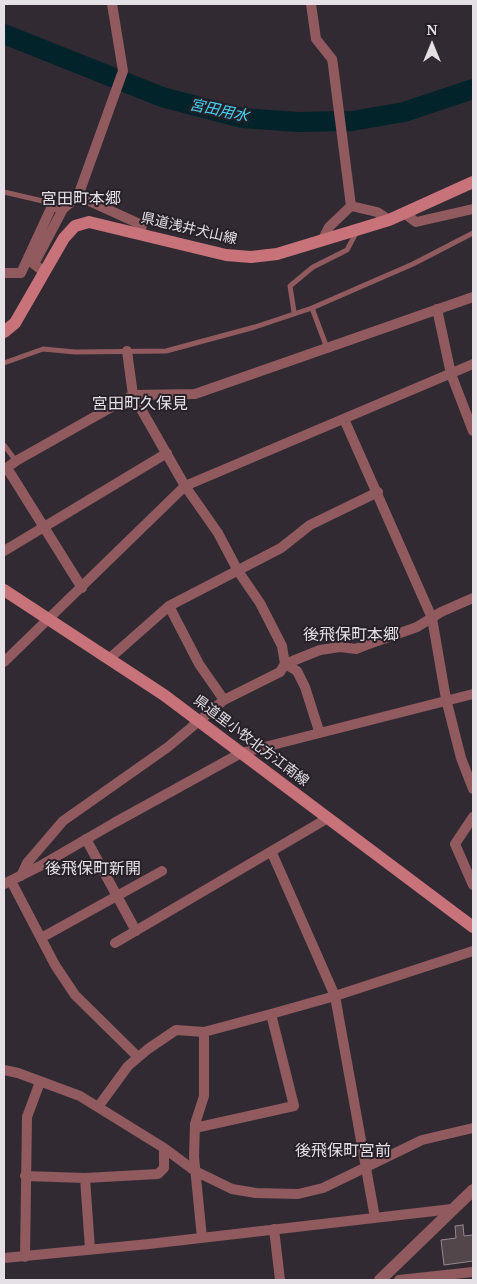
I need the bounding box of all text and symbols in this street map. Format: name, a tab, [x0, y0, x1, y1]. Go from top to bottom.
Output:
north arrow	[407, 20, 457, 70]
text: N	[426, 20, 438, 39]
water label: 宮田用水	[188, 96, 250, 126]
district label: 宮田町本郷	[41, 189, 121, 209]
street label: 県道浅井犬山線	[139, 210, 239, 248]
district label: 宮田町久保見	[92, 394, 188, 414]
district label: 後飛保町本郷	[303, 625, 399, 645]
street label: 県道里小牧北方江南線	[190, 692, 312, 790]
district label: 後飛保町新開	[45, 859, 141, 879]
district label: 後飛保町宮前	[295, 1141, 391, 1161]

